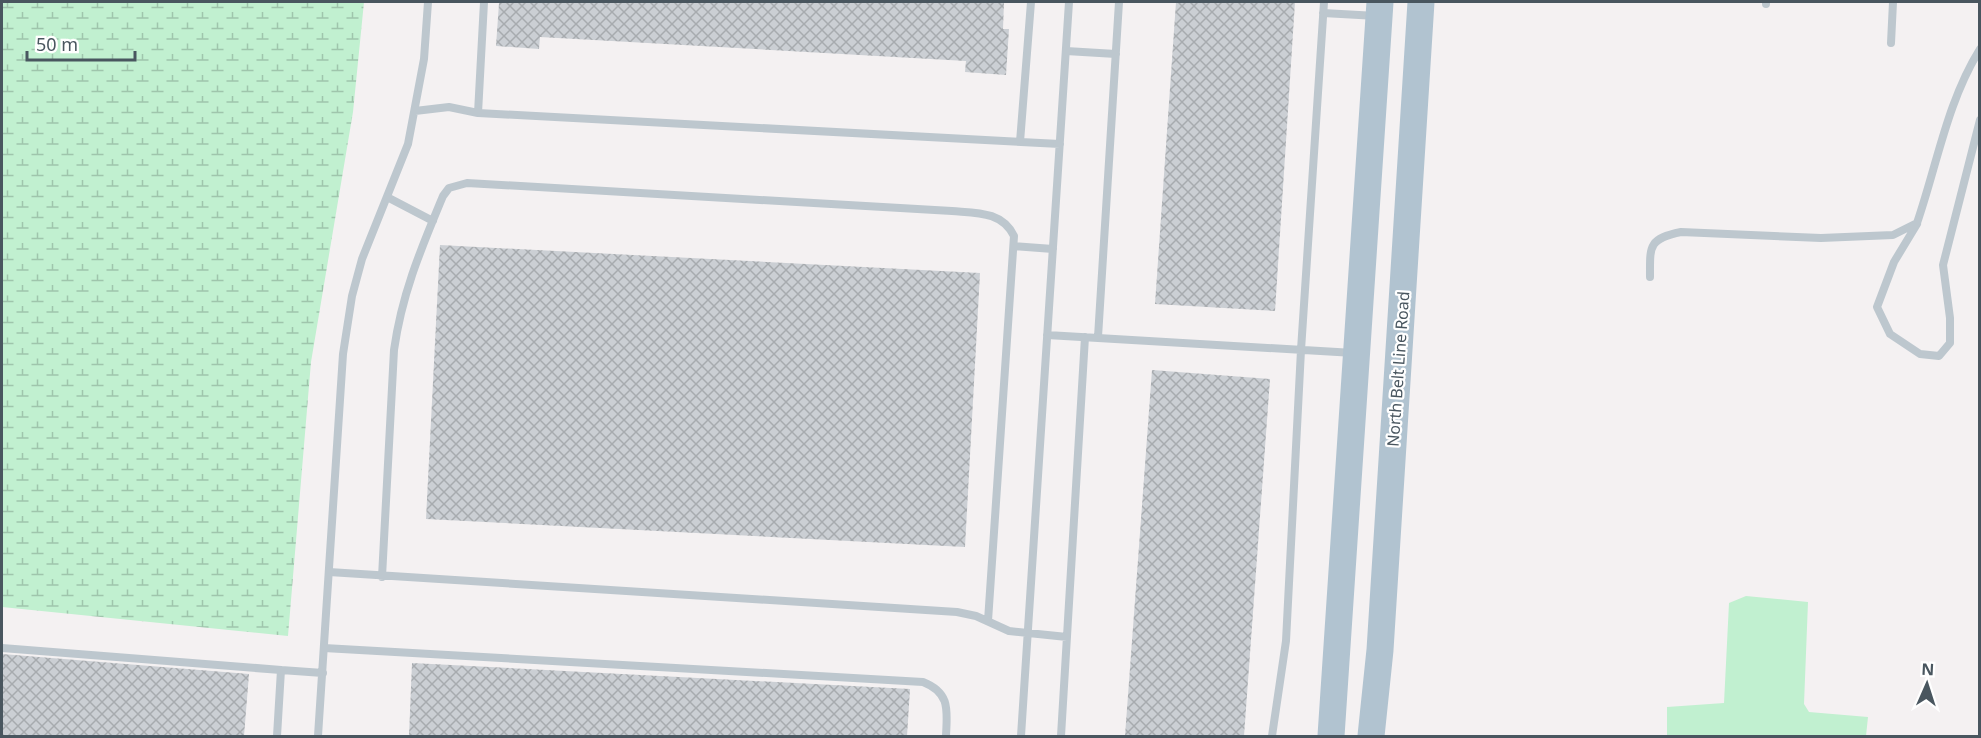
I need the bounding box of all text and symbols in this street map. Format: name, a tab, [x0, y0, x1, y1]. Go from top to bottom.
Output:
scale bar	[27, 24, 135, 62]
text: 50 m	[36, 32, 78, 56]
street label: North Belt Line Road	[1382, 291, 1414, 447]
north arrow	[1897, 654, 1957, 714]
text: N	[1921, 658, 1935, 680]

